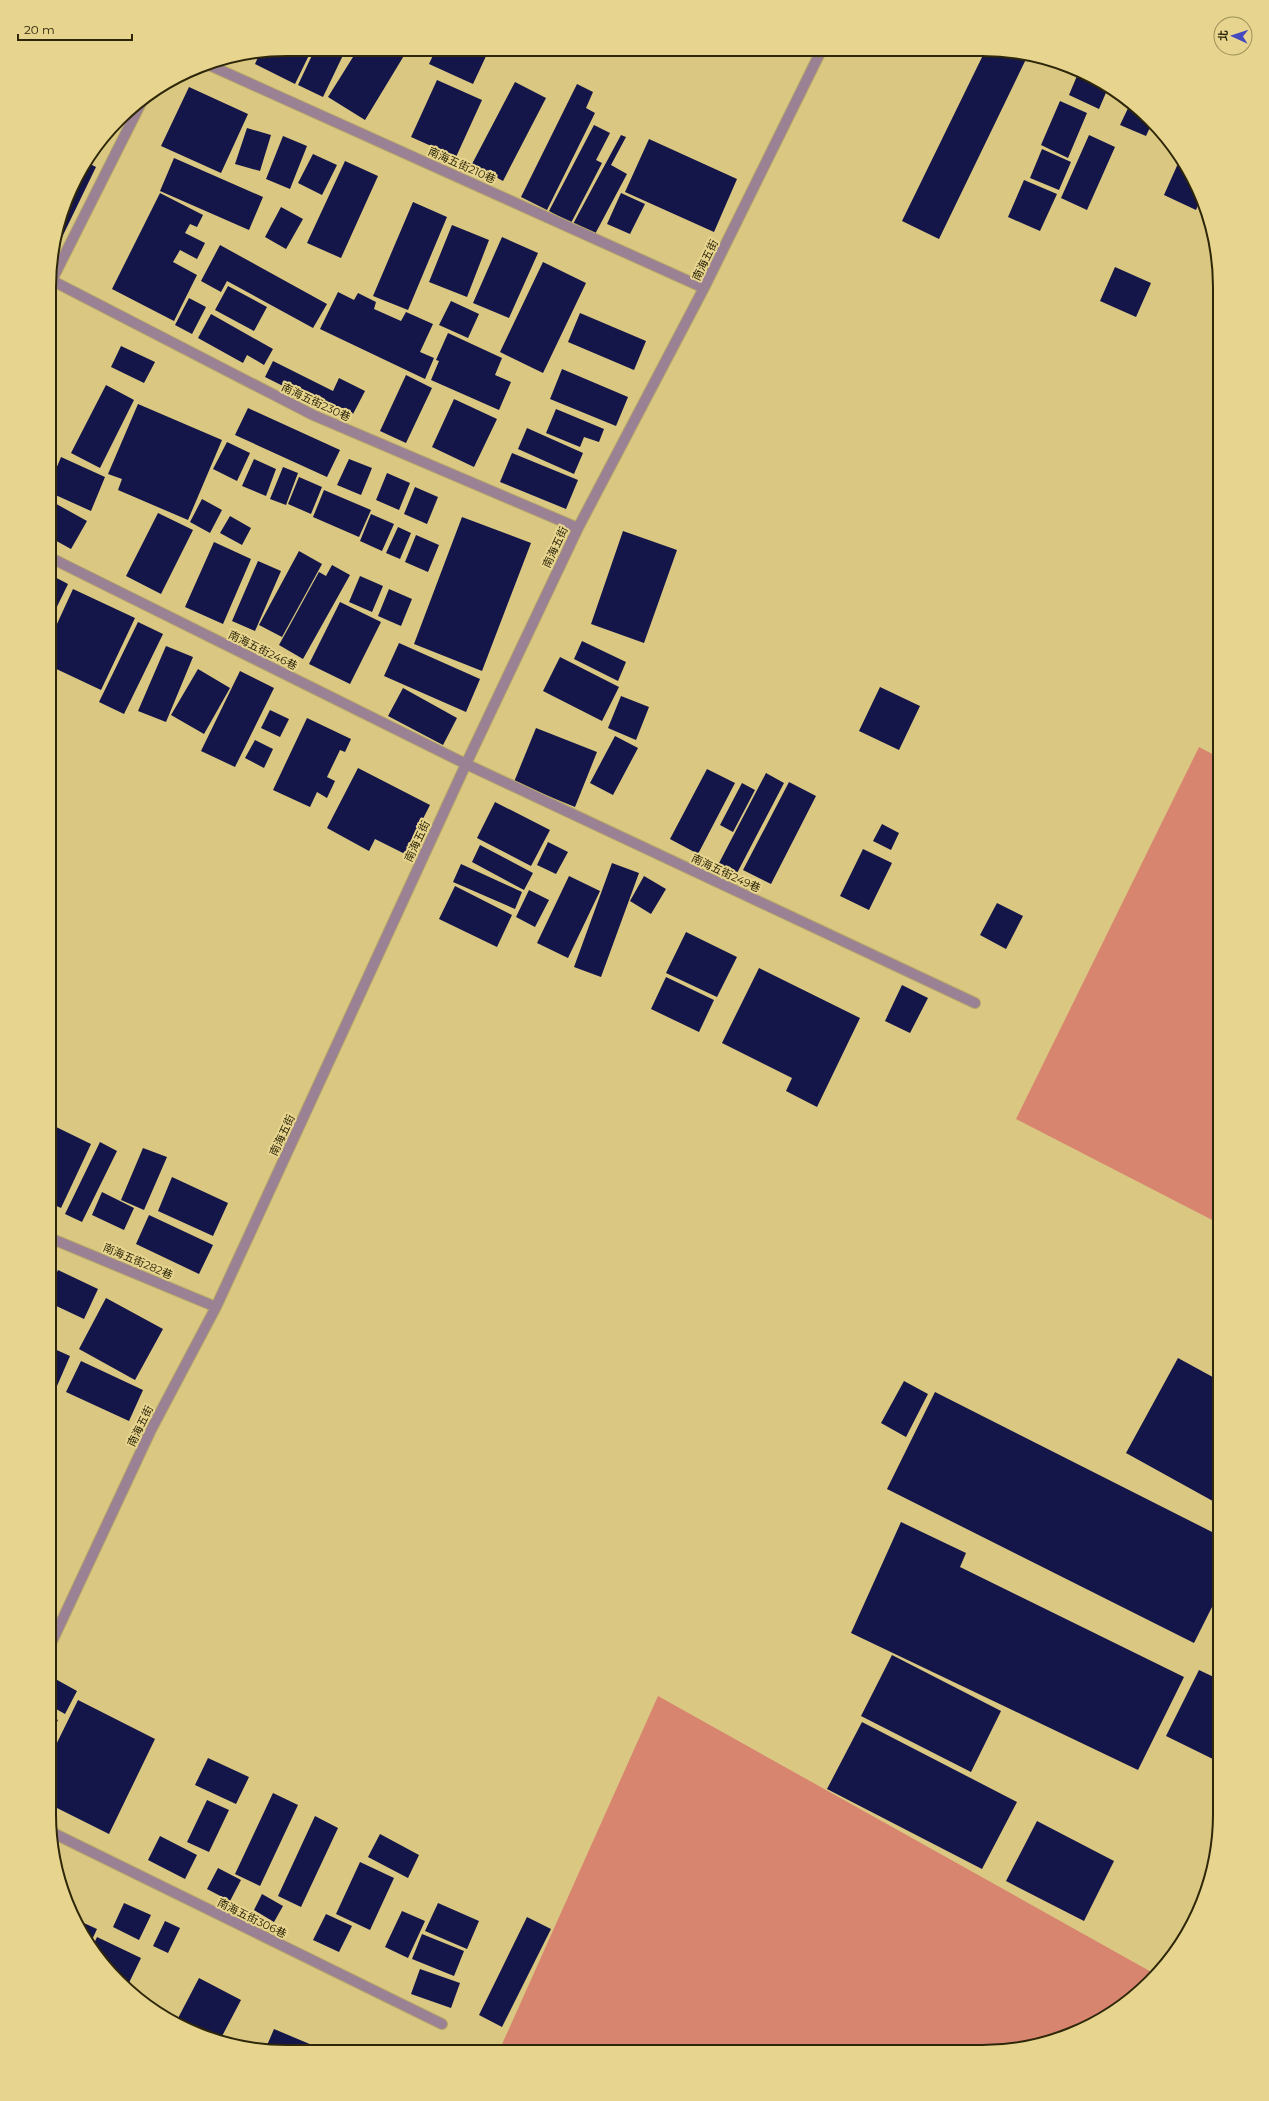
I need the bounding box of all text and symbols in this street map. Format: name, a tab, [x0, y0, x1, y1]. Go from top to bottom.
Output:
scale bar	[18, 16, 132, 42]
north arrow	[1213, 16, 1253, 56]
text: 20 m	[24, 22, 55, 37]
text: 北	[1216, 30, 1230, 41]
street label: 南海五街210巷	[426, 144, 498, 186]
street label: 南海五街	[689, 237, 721, 283]
street label: 南海五街230巷	[279, 380, 353, 424]
street label: 南海五街	[539, 524, 571, 570]
street label: 南海五街246巷	[226, 627, 300, 673]
street label: 南海五街	[401, 818, 433, 864]
street label: 南海五街249巷	[689, 851, 763, 895]
street label: 南海五街	[266, 1112, 298, 1158]
street label: 南海五街282巷	[101, 1240, 175, 1282]
street label: 南海五街	[124, 1403, 156, 1449]
street label: 南海五街306巷	[215, 1895, 289, 1941]

